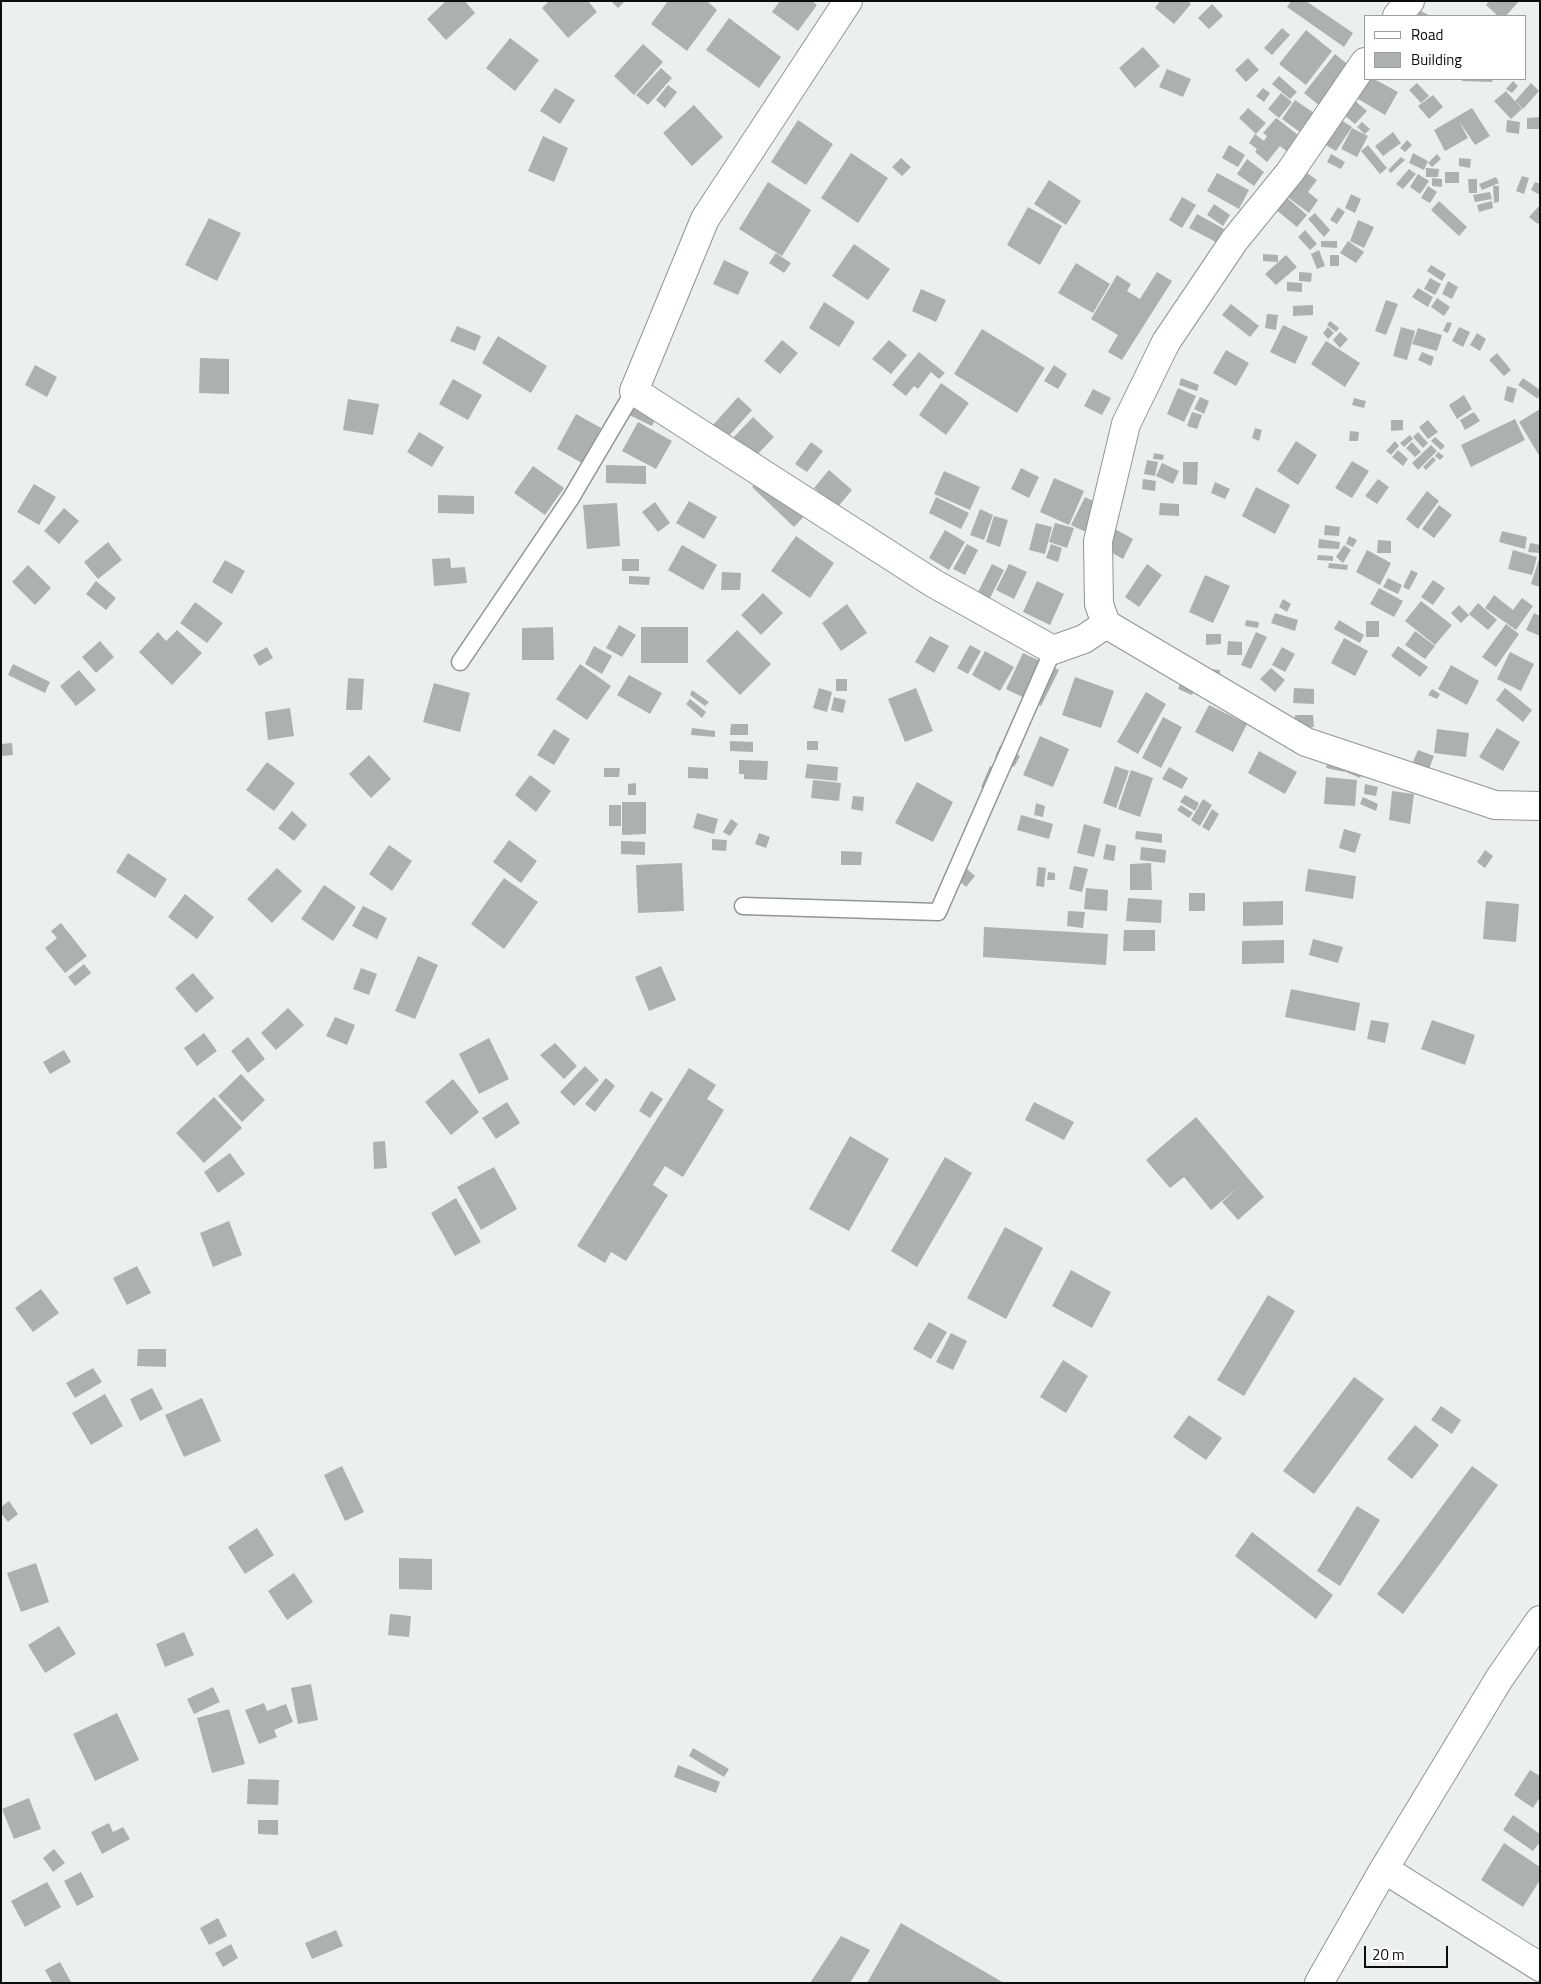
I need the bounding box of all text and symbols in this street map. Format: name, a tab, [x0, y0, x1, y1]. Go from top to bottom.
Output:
legend	[1364, 15, 1526, 80]
text: Road	[1411, 23, 1443, 46]
text: Building	[1411, 48, 1462, 71]
scale bar	[1366, 1936, 1450, 1968]
text: 20 m	[1372, 1943, 1405, 1966]

